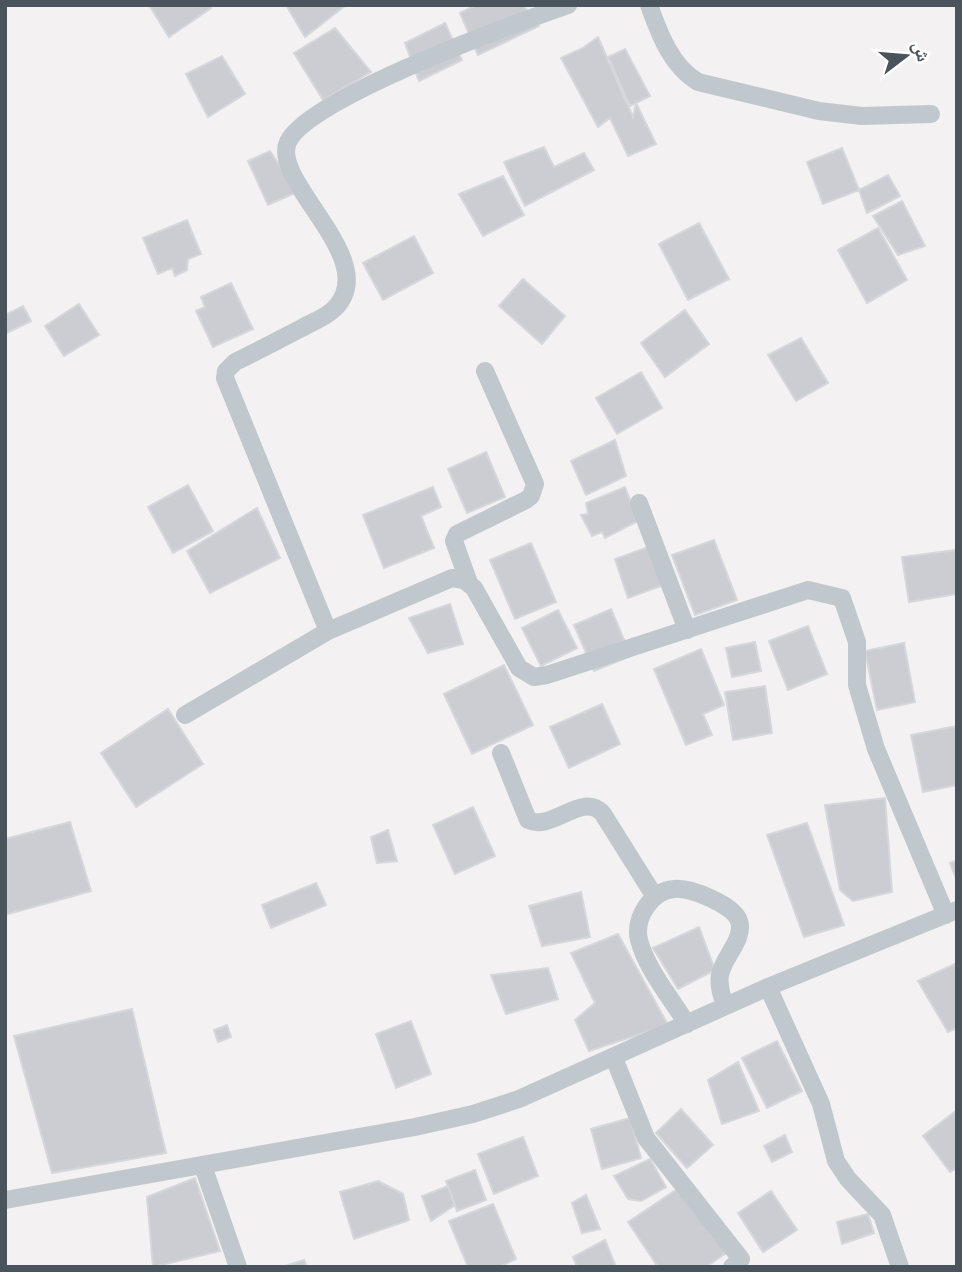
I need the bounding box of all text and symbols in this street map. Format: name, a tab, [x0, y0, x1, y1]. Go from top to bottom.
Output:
north arrow	[871, 21, 941, 91]
text: ش	[906, 39, 935, 65]

